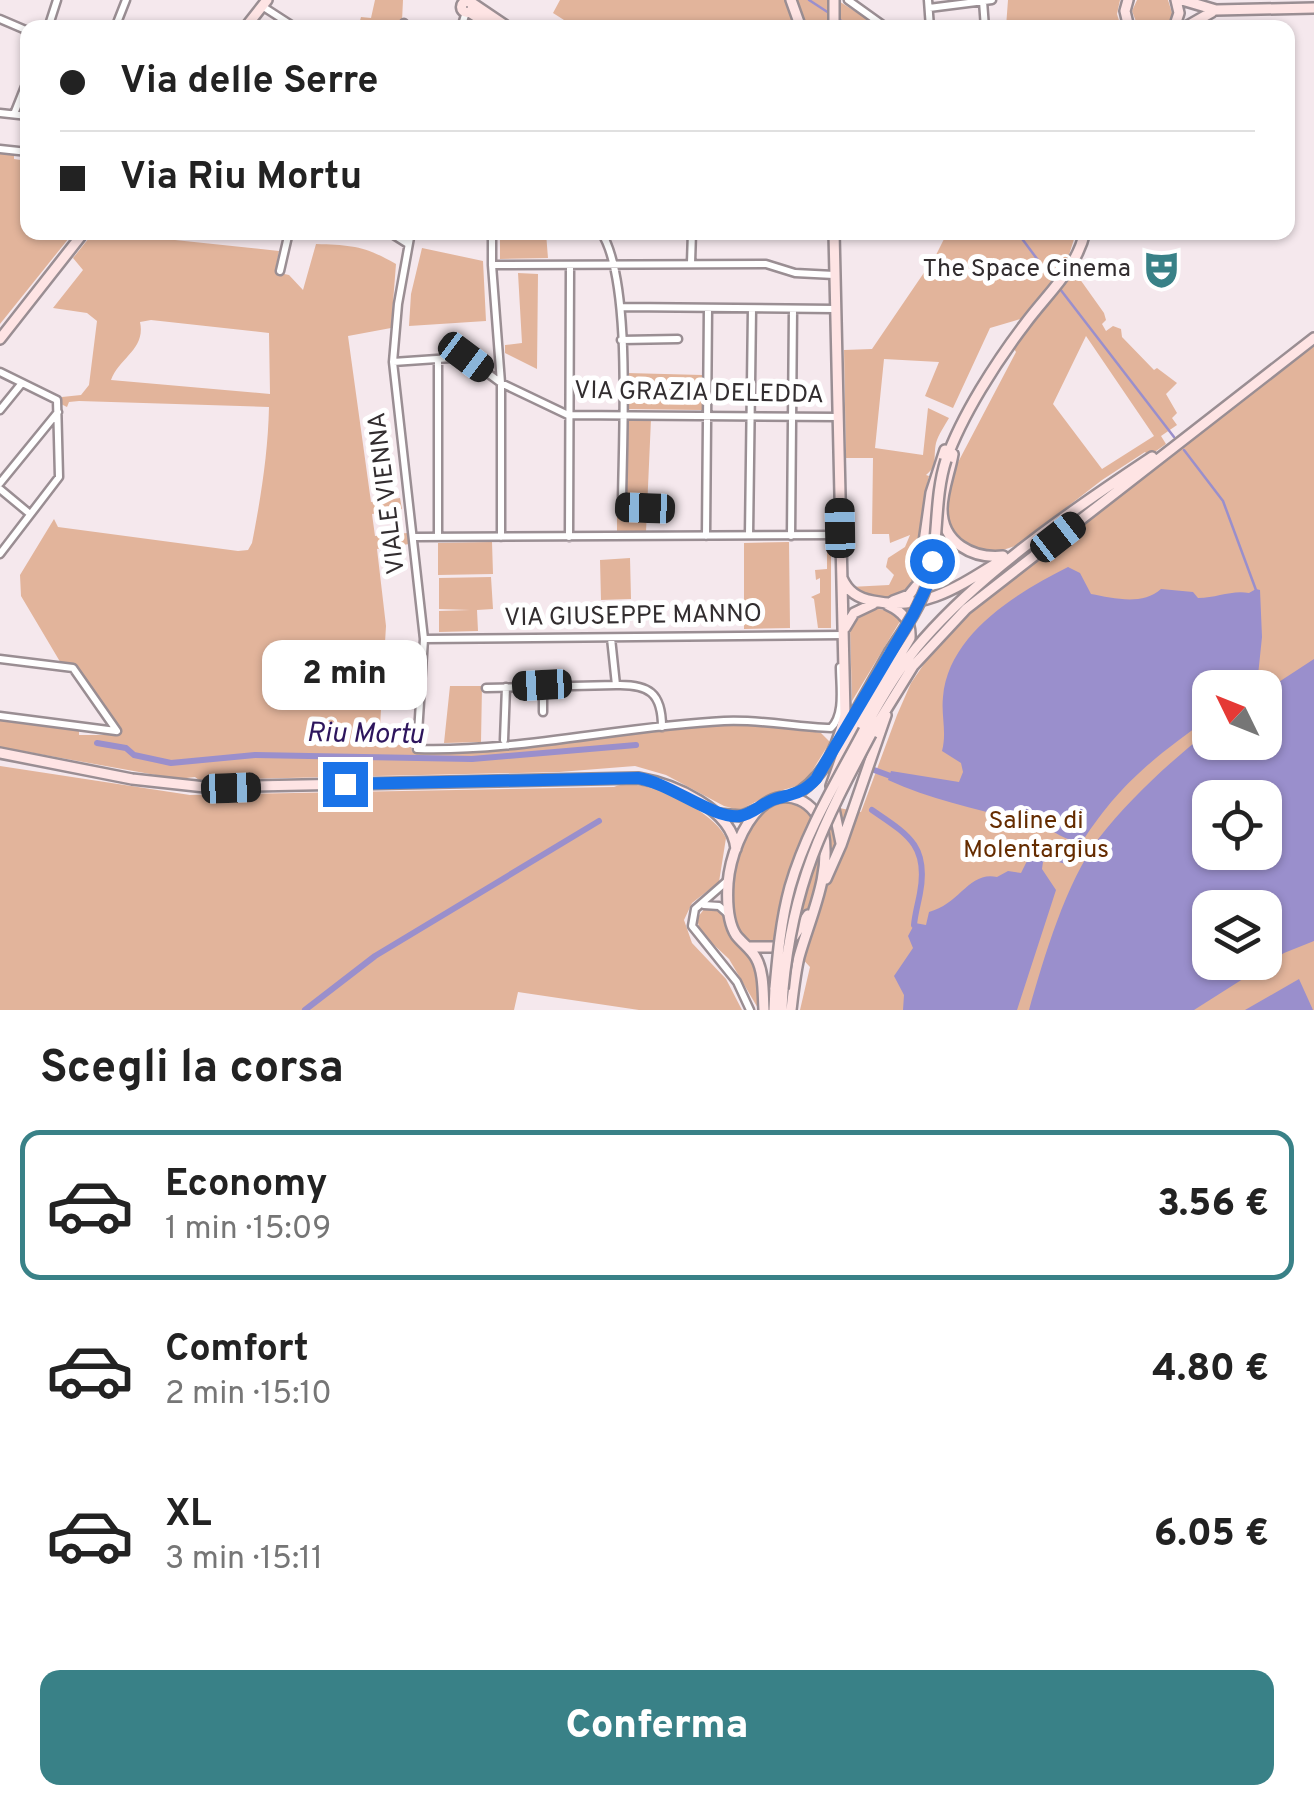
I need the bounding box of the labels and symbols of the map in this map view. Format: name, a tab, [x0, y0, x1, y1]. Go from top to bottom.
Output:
theatre icon: The Space Cinema	[1140, 249, 1182, 291]
place label: The Space Cinema	[923, 254, 1131, 286]
car	[433, 327, 499, 387]
street label: VIA GRAZIA DELEDDA	[574, 376, 824, 412]
street label: VIALE VIENNA	[362, 410, 414, 576]
car	[614, 492, 676, 524]
car	[824, 498, 856, 558]
car	[1025, 507, 1091, 567]
route start	[910, 539, 955, 584]
street label: VIA GIUSEPPE MANNO	[504, 599, 762, 635]
callout: 2 min	[262, 639, 428, 709]
car	[511, 668, 573, 702]
north arrow	[1192, 670, 1282, 760]
water label: Riu Mortu	[306, 716, 425, 754]
route end	[323, 762, 368, 807]
car	[200, 772, 262, 804]
park label: Saline di Molentargius	[963, 806, 1109, 867]

